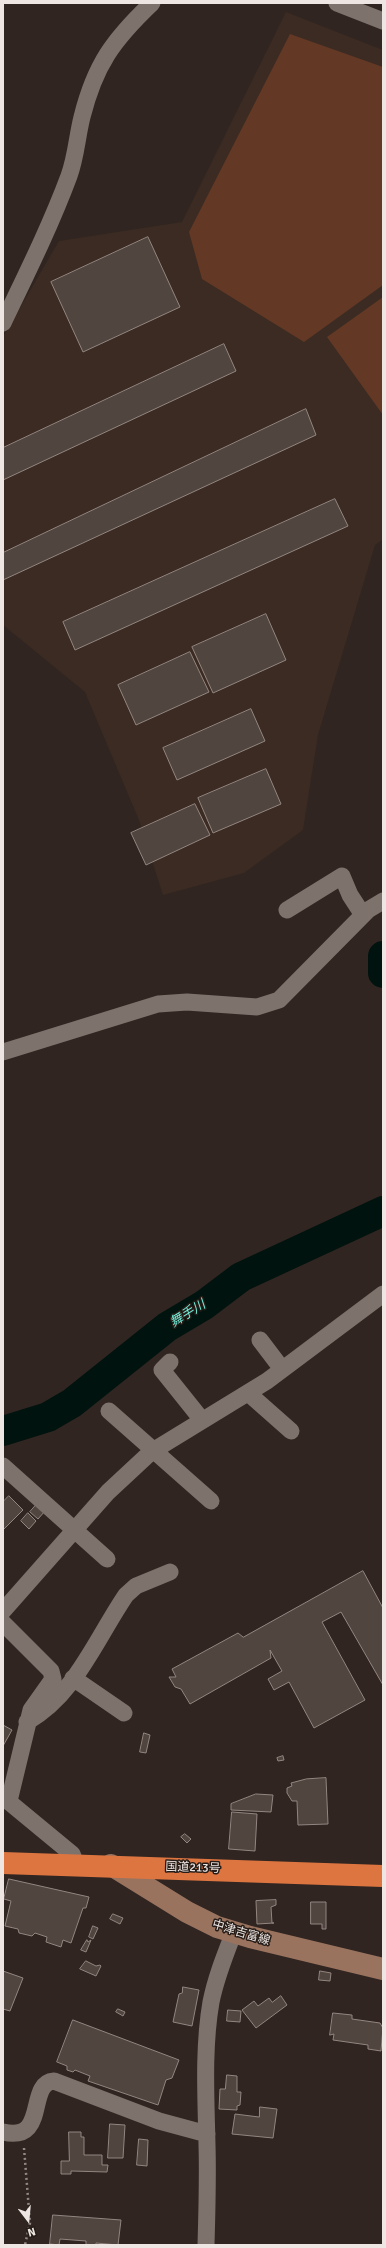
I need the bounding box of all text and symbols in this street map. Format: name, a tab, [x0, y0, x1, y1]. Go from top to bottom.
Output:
water label: 舞手川	[167, 1297, 209, 1331]
street label: 国道213号	[165, 1860, 221, 1876]
street label: 中津吉富線	[210, 1917, 272, 1949]
north arrow	[8, 2200, 48, 2240]
text: N	[26, 2225, 37, 2239]

